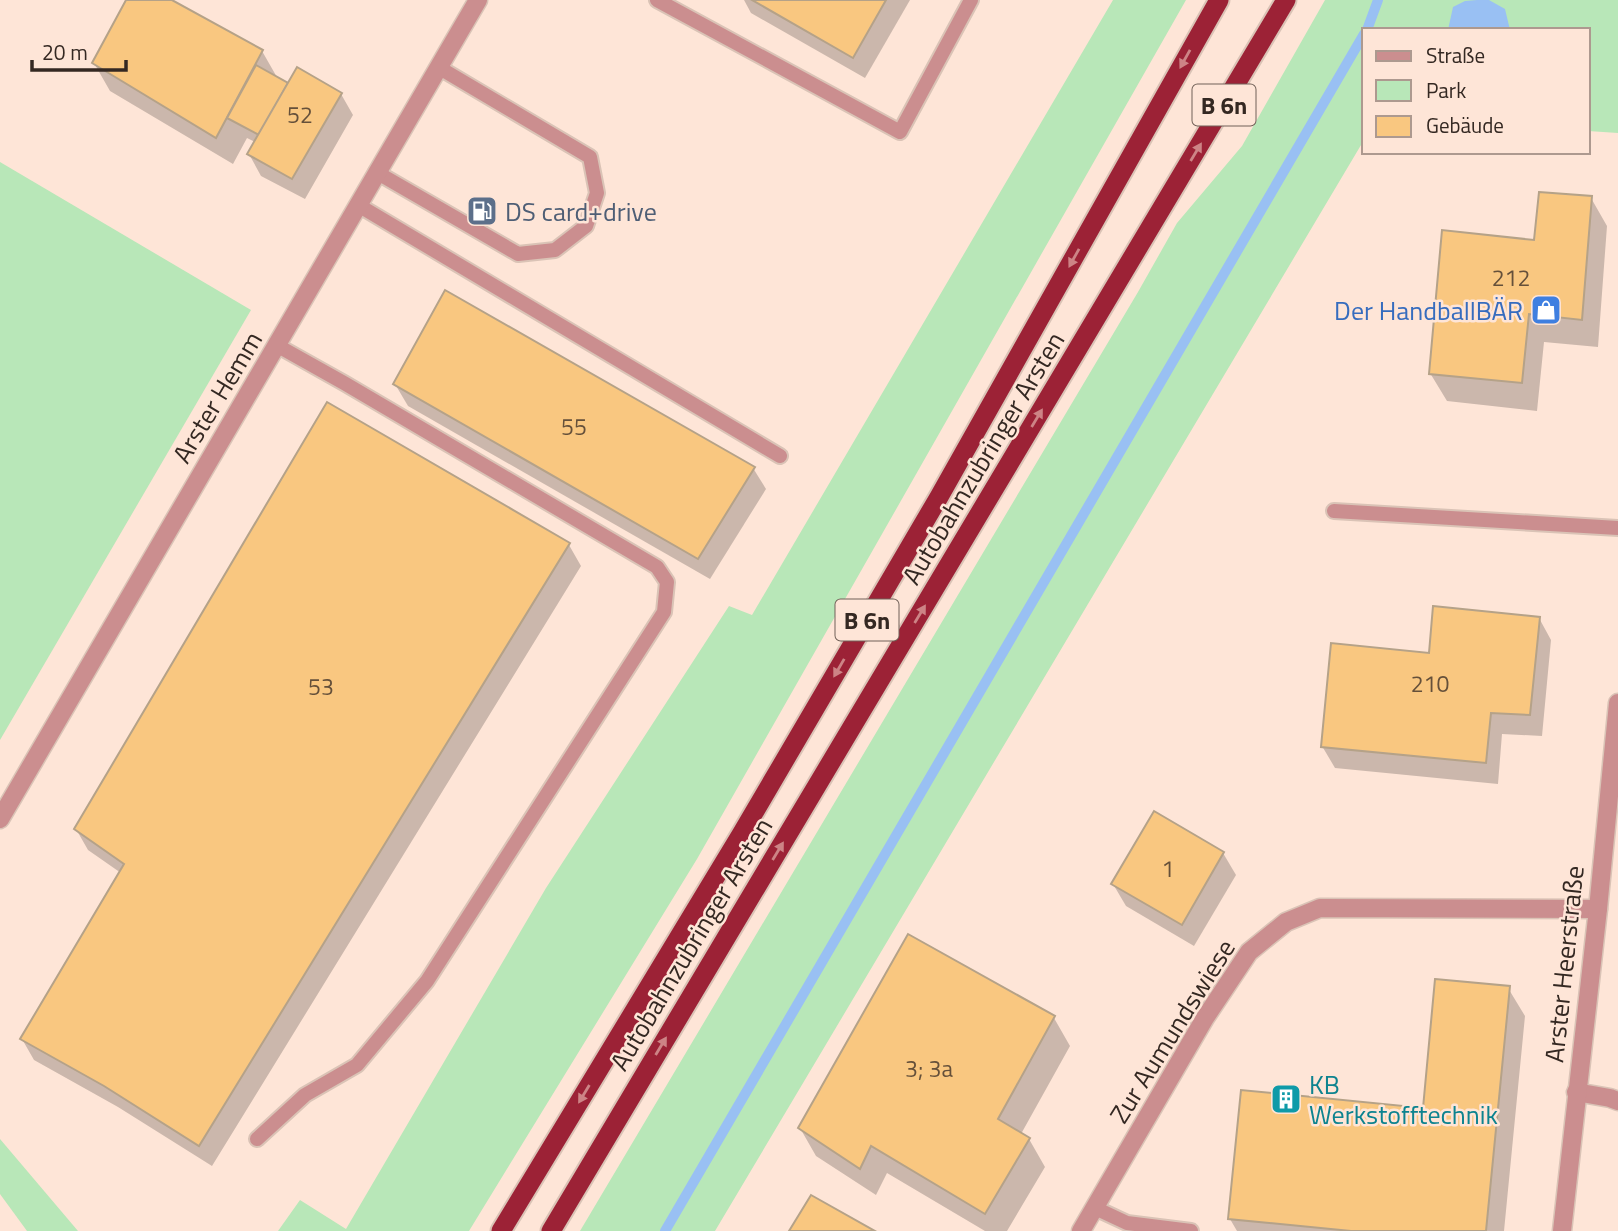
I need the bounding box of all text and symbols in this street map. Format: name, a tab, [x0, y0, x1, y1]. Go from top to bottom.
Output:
scale bar	[32, 28, 126, 72]
legend	[1362, 28, 1590, 154]
text: 20 m	[42, 36, 88, 68]
text: Straße	[1426, 39, 1485, 71]
one-way arrow	[1179, 50, 1191, 69]
text: Park	[1426, 74, 1466, 106]
road number: B 6n	[1192, 84, 1256, 125]
house number: 52	[287, 97, 313, 132]
text: Gebäude	[1426, 109, 1504, 141]
one-way arrow	[1190, 143, 1202, 162]
place label: DS card+drive	[505, 192, 657, 231]
fuel station icon: DS card+drive	[465, 194, 499, 228]
one-way arrow	[1068, 248, 1080, 267]
house number: 212	[1492, 260, 1530, 295]
place label: Der HandballBÄR	[1334, 291, 1523, 330]
shop icon: Der HandballBÄR	[1529, 293, 1563, 327]
street label: Arster Hemm	[162, 324, 272, 470]
street label: Autobahnzubringer Arsten	[892, 324, 1074, 592]
house number: 55	[561, 409, 587, 444]
one-way arrow	[1031, 409, 1043, 428]
road number: B 6n	[836, 600, 898, 640]
one-way arrow	[914, 604, 927, 623]
one-way arrow	[833, 658, 845, 677]
house number: 210	[1411, 666, 1449, 701]
house number: 53	[308, 669, 334, 704]
street label: Autobahnzubringer Arsten	[600, 810, 782, 1078]
one-way arrow	[772, 841, 784, 860]
house number: 1	[1162, 851, 1174, 886]
street label: Arster Heerstraße	[1534, 864, 1594, 1064]
street label: Zur Aumundswiese	[1100, 931, 1244, 1131]
one-way arrow	[655, 1036, 668, 1055]
house number: 3; 3a	[905, 1051, 953, 1086]
place label: KB Werkstofftechnik	[1309, 1065, 1498, 1134]
building icon: KB Werkstofftechnik	[1269, 1082, 1303, 1116]
one-way arrow	[578, 1085, 590, 1104]

